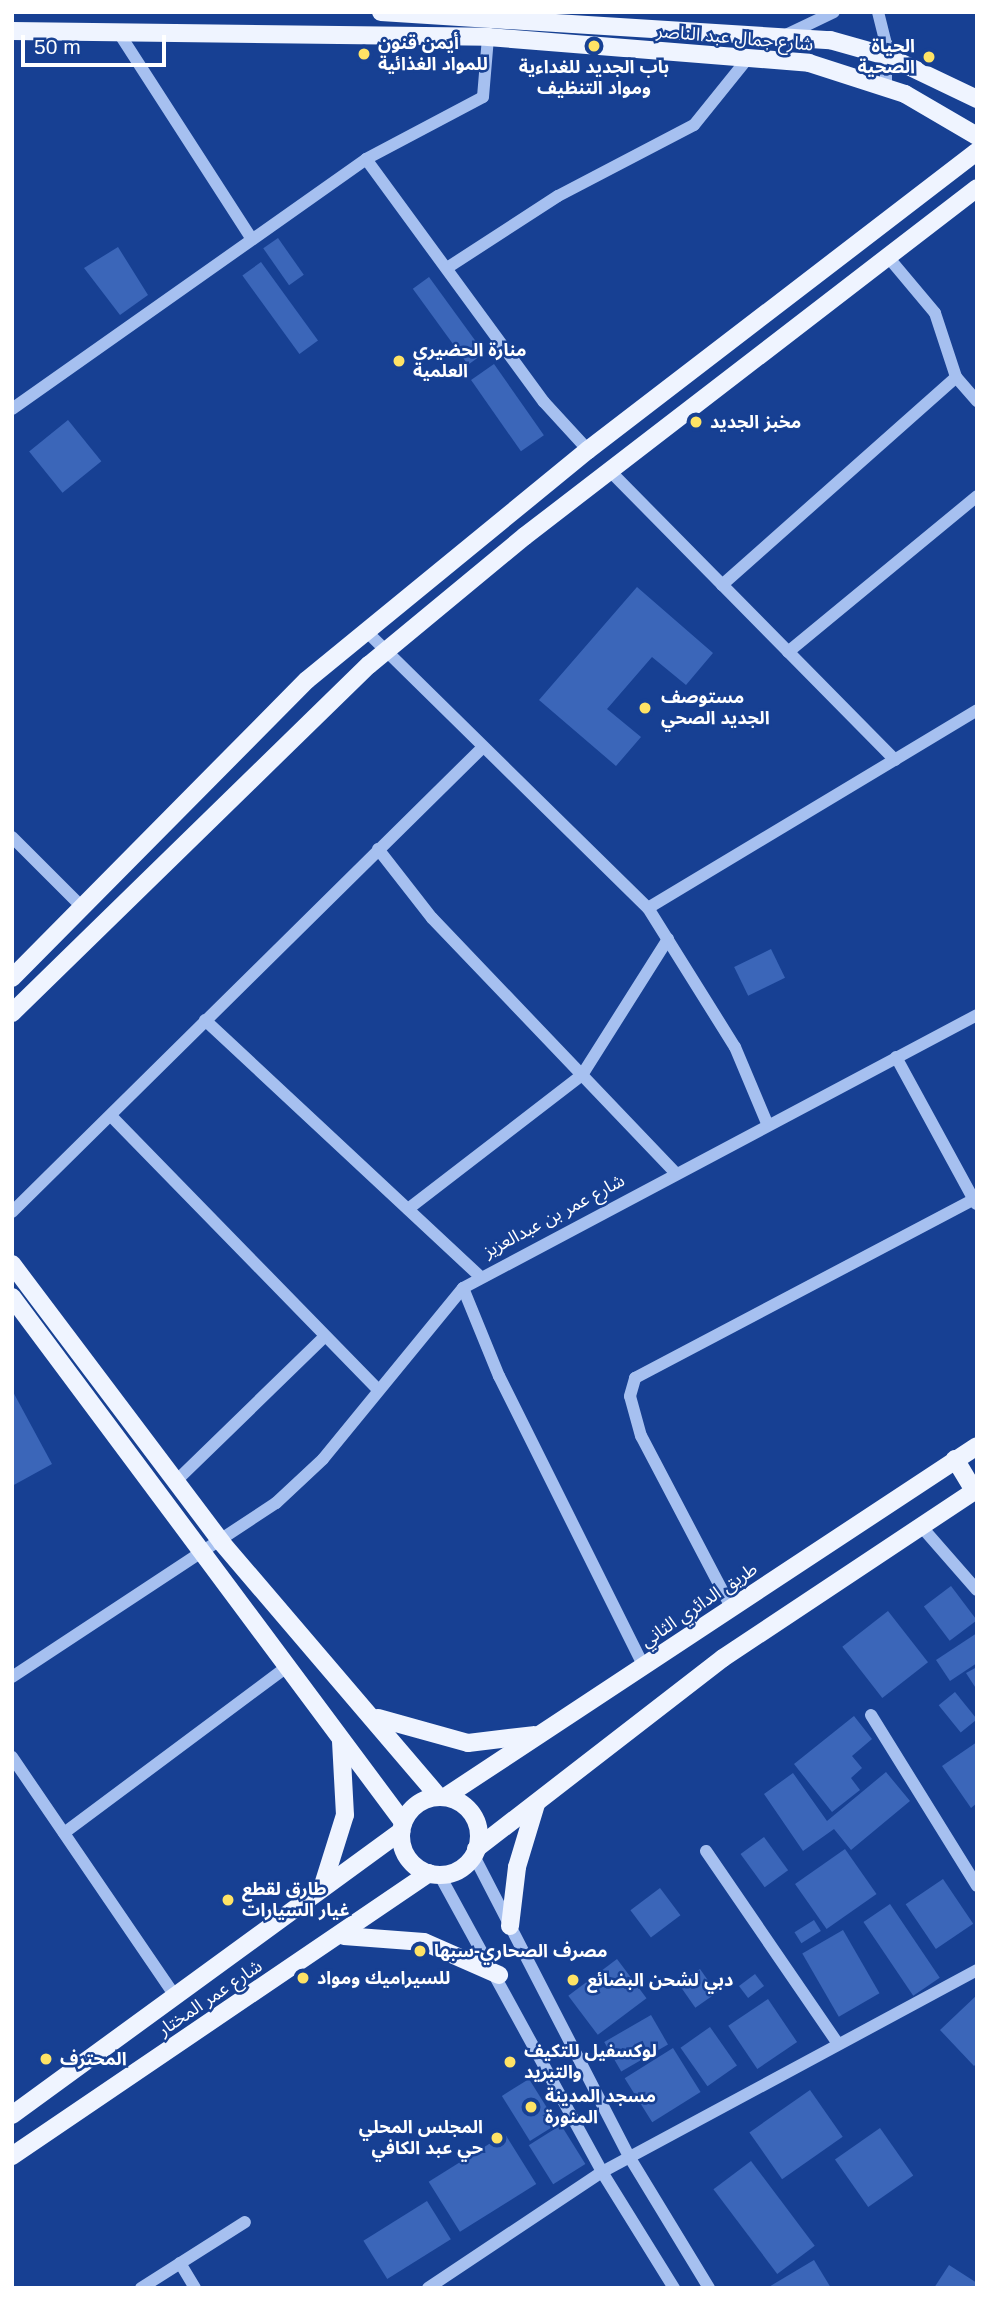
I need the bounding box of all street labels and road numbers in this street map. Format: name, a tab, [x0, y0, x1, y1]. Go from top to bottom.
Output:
street label: شارع جمال عبد الناصر	[656, 20, 814, 56]
street label: شارع عمر بن عبدالعزيز	[480, 1170, 628, 1262]
street label: طريق الدائري الثاني	[637, 1558, 761, 1652]
street label: شارع عمر المختار	[154, 1955, 266, 2041]

